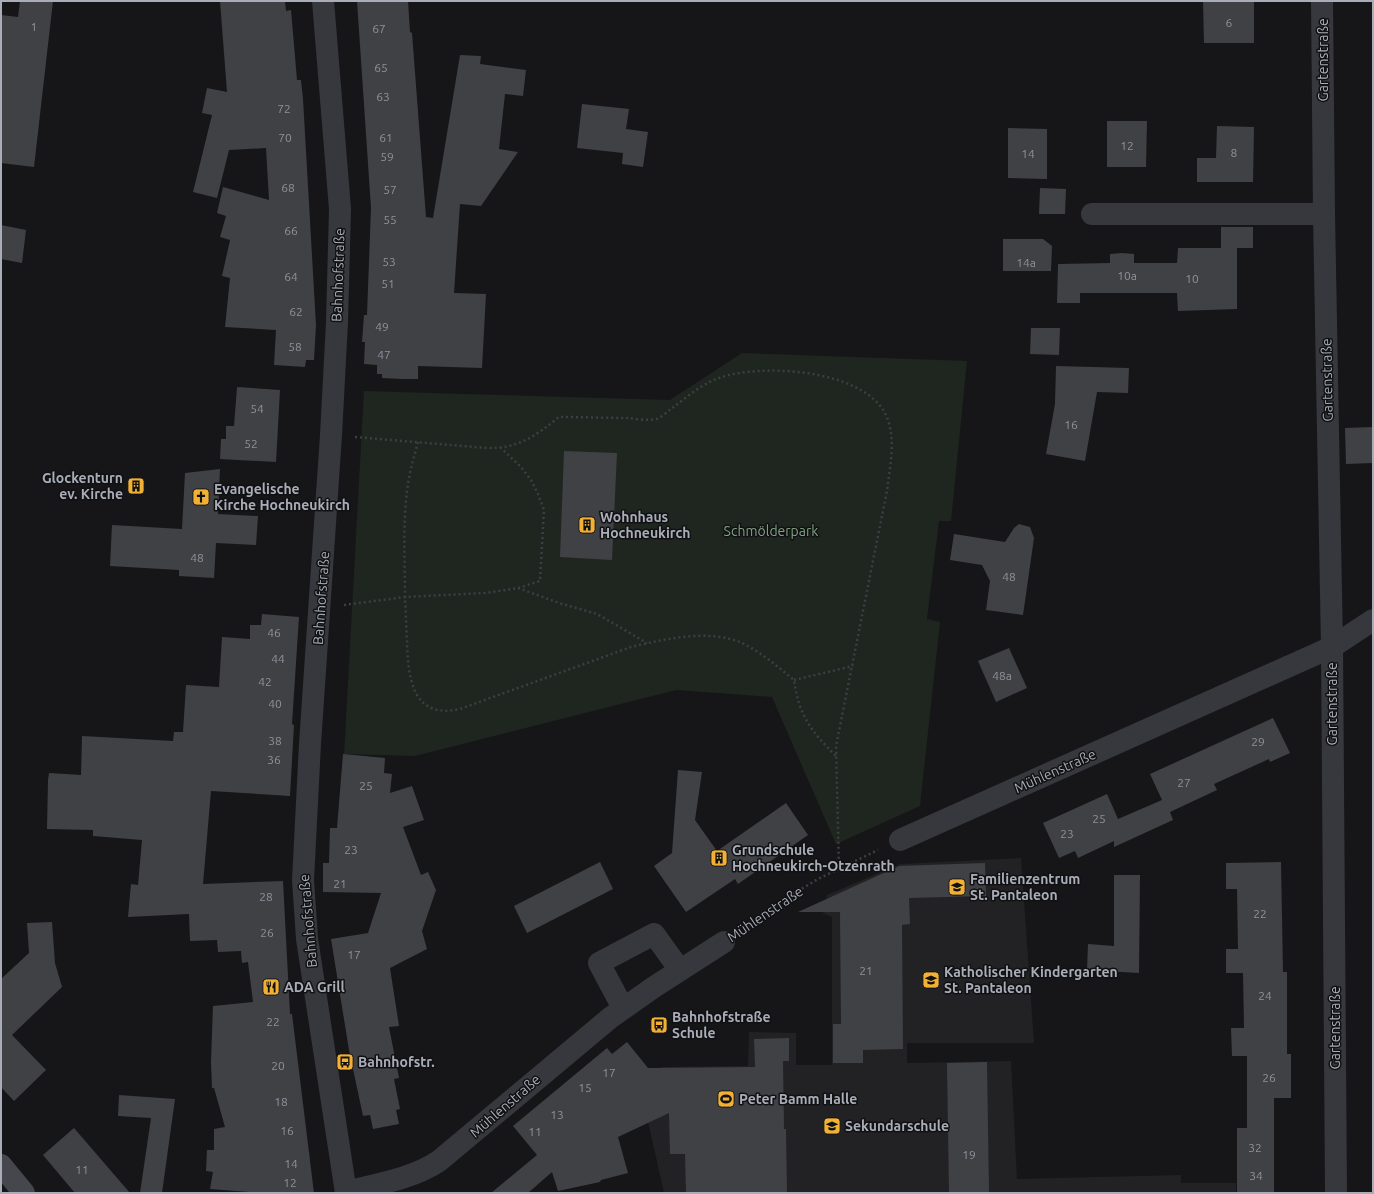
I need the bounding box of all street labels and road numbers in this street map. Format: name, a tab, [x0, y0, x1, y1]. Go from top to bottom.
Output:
street label: Gartenstraße	[1315, 18, 1331, 102]
street label: Bahnhofstraße	[328, 228, 348, 322]
street label: Gartenstraße	[1318, 338, 1336, 422]
street label: Bahnhofstraße	[310, 551, 332, 645]
street label: Gartenstraße	[1324, 662, 1340, 746]
street label: Mühlenstraße	[1012, 746, 1098, 796]
street label: Bahnhofstraße	[296, 874, 320, 968]
street label: Mühlenstraße	[724, 883, 806, 945]
street label: Gartenstraße	[1327, 986, 1343, 1070]
street label: Mühlenstraße	[467, 1071, 543, 1141]

